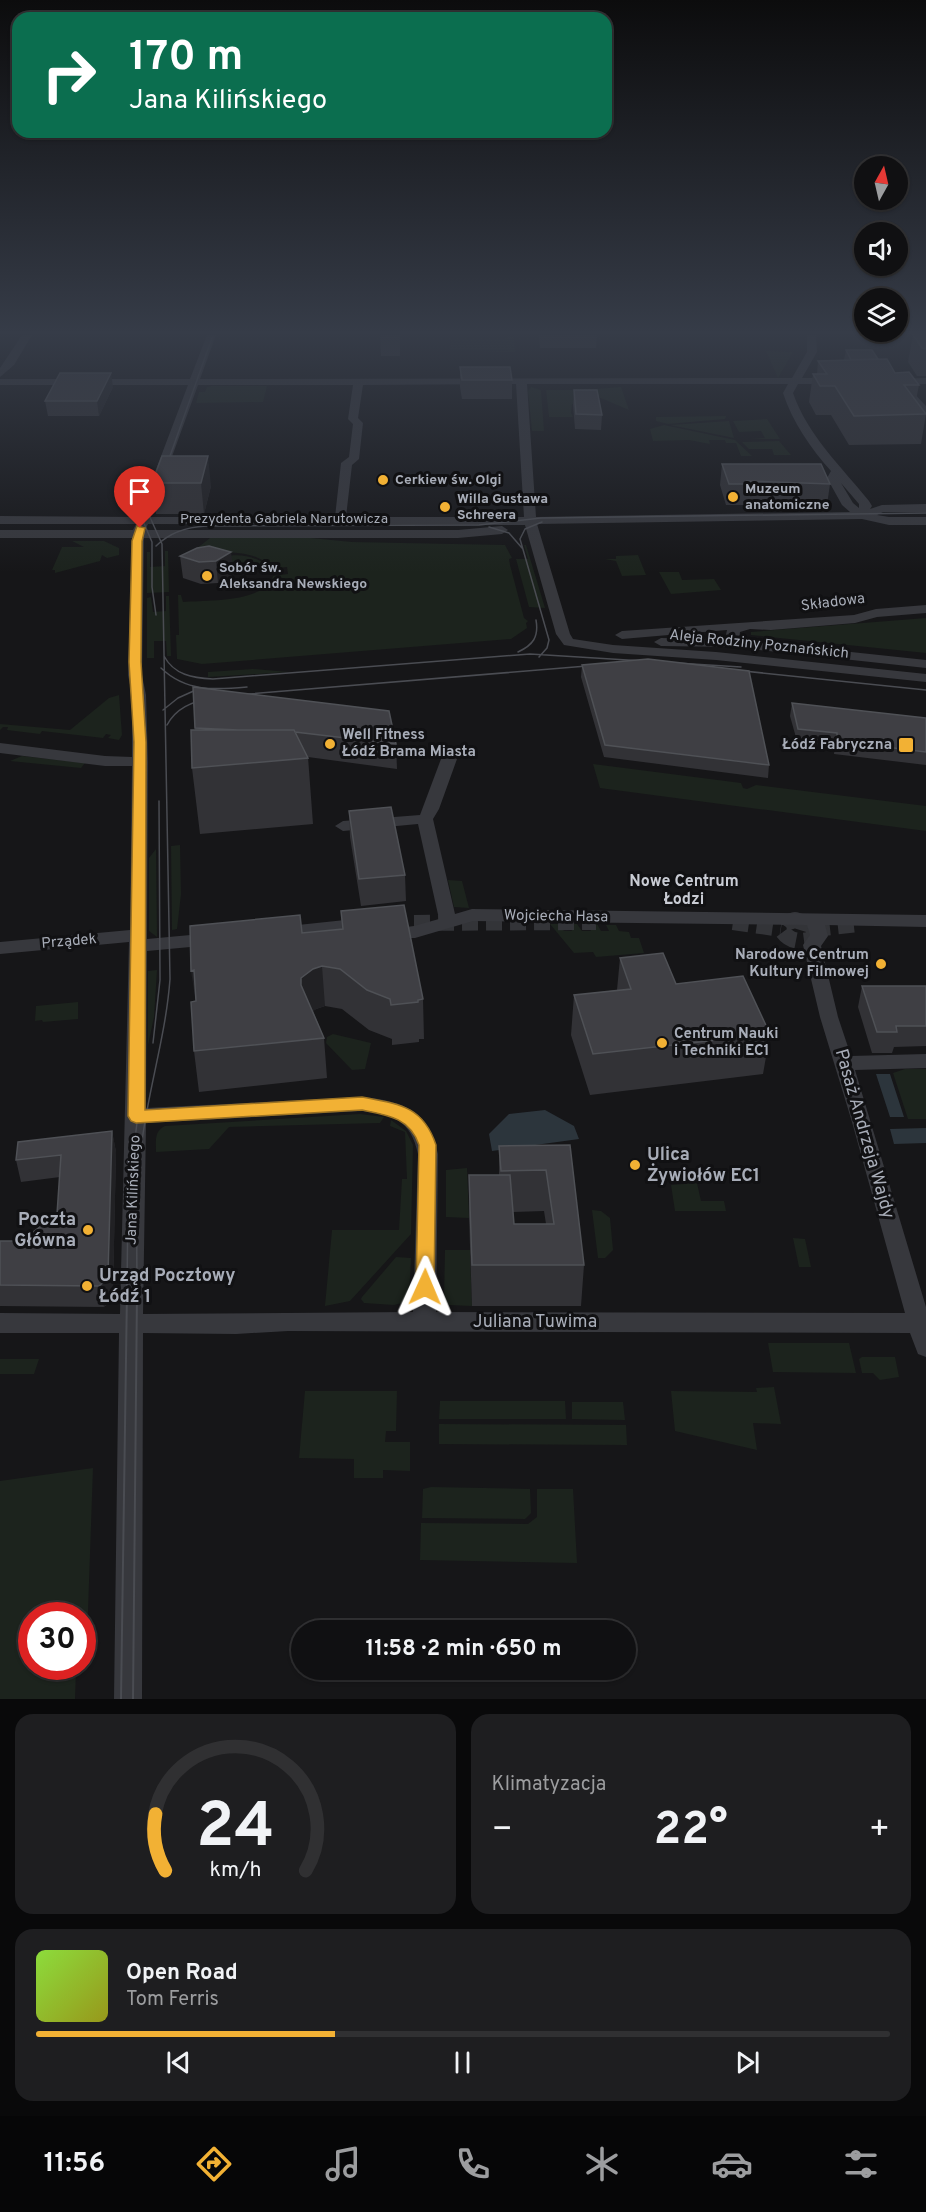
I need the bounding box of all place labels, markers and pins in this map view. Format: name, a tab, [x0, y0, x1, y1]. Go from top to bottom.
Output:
pin	[114, 466, 165, 528]
place label: Cerkiew św. Olgi	[395, 472, 502, 489]
marker: Cerkiew św. Olgi	[376, 473, 390, 487]
place label: Muzeum anatomiczne	[745, 481, 830, 514]
marker: Muzeum anatomiczne	[726, 490, 740, 504]
place label: Willa Gustawa Schreera	[457, 491, 548, 524]
marker: Willa Gustawa Schreera	[438, 500, 452, 514]
place label: Sobór św. Aleksandra Newskiego	[219, 560, 367, 593]
marker: Sobór św. Aleksandra Newskiego	[200, 569, 214, 583]
place label: Well Fitness Łódź Brama Miasta	[342, 726, 476, 762]
place label: Łódź Fabryczna	[782, 736, 892, 755]
marker: Łódź Fabryczna	[897, 736, 915, 754]
marker: Well Fitness Łódź Brama Miasta	[323, 737, 337, 751]
place label: Narodowe Centrum Kultury Filmowej	[735, 946, 869, 982]
marker: Narodowe Centrum Kultury Filmowej	[874, 957, 888, 971]
place label: Centrum Nauki i Techniki EC1	[674, 1025, 779, 1061]
marker: Centrum Nauki i Techniki EC1	[655, 1036, 669, 1050]
place label: Ulica Żywiołów EC1	[647, 1144, 760, 1188]
marker: Ulica Żywiołów EC1	[628, 1158, 642, 1172]
place label: Poczta Główna	[14, 1209, 76, 1253]
marker: Poczta Główna	[81, 1223, 95, 1237]
place label: Urząd Pocztowy Łódź 1	[99, 1265, 236, 1309]
marker: Urząd Pocztowy Łódź 1	[80, 1279, 94, 1293]

